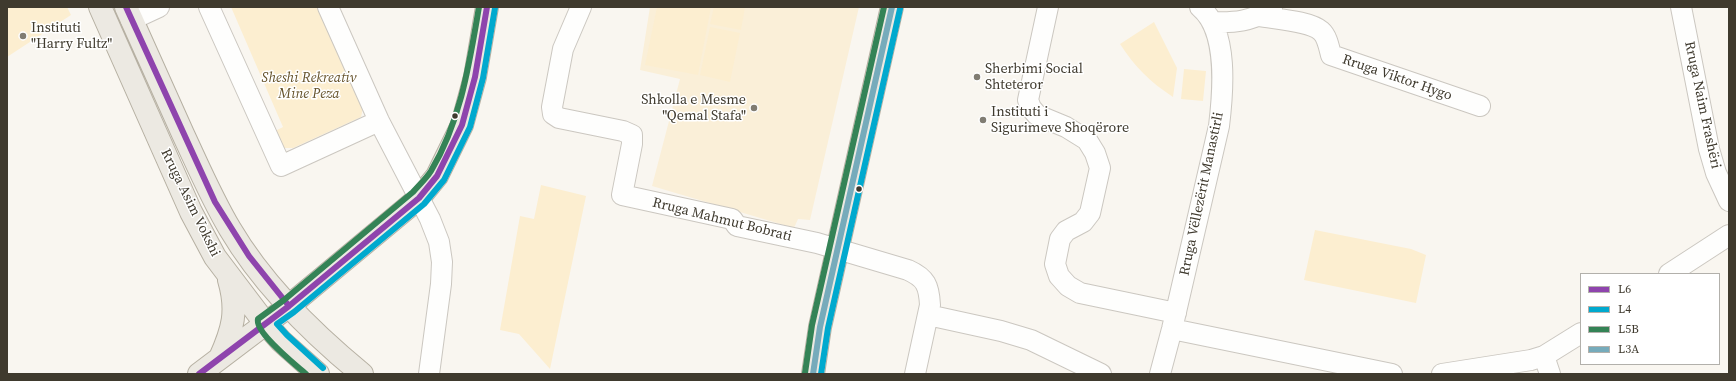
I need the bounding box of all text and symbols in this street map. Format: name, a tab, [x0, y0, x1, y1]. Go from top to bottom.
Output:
place label: Instituti "Harry Fultz"	[31, 20, 112, 52]
marker: Instituti "Harry Fultz"	[18, 31, 28, 41]
street label: Rruga Naim Frashëri	[1680, 40, 1724, 170]
street label: Rruga Viktor Hygo	[1340, 51, 1454, 105]
place label: Sherbimi Social Shteteror	[985, 61, 1083, 94]
park label: Sheshi Rekreativ Mine Peza	[262, 70, 356, 102]
marker: Sherbimi Social Shteteror	[972, 72, 982, 82]
place label: Shkolla e Mesme "Qemal Stafa"	[641, 92, 746, 124]
marker: Shkolla e Mesme "Qemal Stafa"	[749, 103, 759, 113]
place label: Instituti i Sigurimeve Shoqërore	[991, 104, 1129, 136]
unlabelled marker	[450, 111, 460, 121]
street label: Rruga Vëllezërit Manastirli	[1176, 111, 1228, 277]
marker: Instituti i Sigurimeve Shoqërore	[978, 115, 988, 125]
street label: Rruga Asim Vokshi	[157, 146, 223, 260]
unlabelled marker	[854, 184, 864, 194]
street label: Rruga Mahmut Bobrati	[651, 195, 793, 245]
legend	[1580, 273, 1720, 365]
text: L6	[1618, 281, 1631, 297]
text: L4	[1618, 301, 1631, 317]
text: L5B	[1618, 321, 1639, 337]
text: L3A	[1618, 341, 1639, 357]

